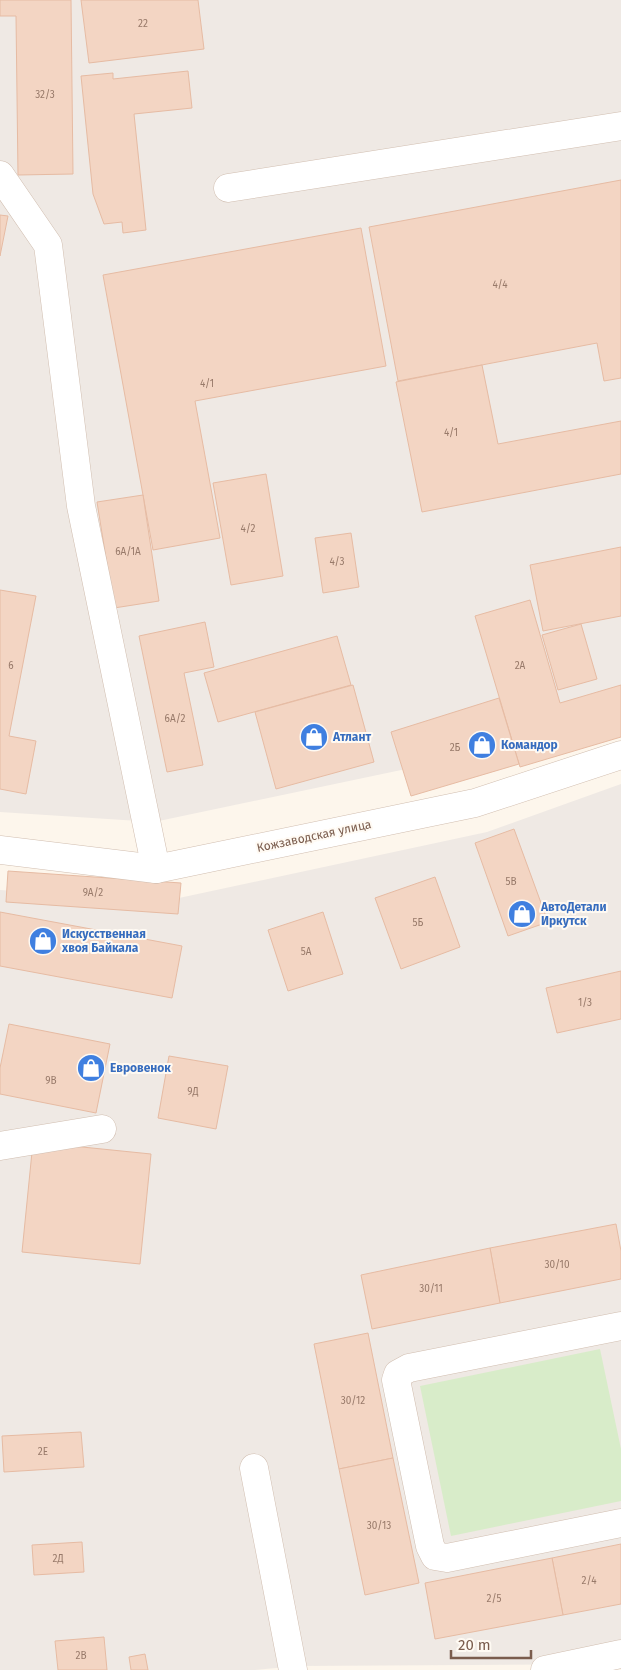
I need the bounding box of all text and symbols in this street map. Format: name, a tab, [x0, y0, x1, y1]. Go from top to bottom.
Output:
house number: 22	[138, 18, 148, 30]
house number: 32/3	[35, 89, 55, 101]
house number: 4/4	[492, 279, 508, 291]
house number: 4/1	[200, 378, 214, 390]
house number: 4/1	[444, 427, 458, 439]
house number: 4/2	[241, 523, 255, 535]
house number: 6А/1А	[115, 546, 141, 558]
house number: 4/3	[329, 556, 345, 568]
house number: 6	[8, 660, 14, 672]
house number: 2А	[515, 660, 526, 672]
house number: 6А/2	[165, 713, 185, 725]
shop icon: Атлант	[299, 722, 329, 752]
place label: Атлант	[332, 730, 371, 744]
shop icon: Командор	[467, 730, 497, 760]
place label: Командор	[501, 738, 558, 752]
house number: 2Б	[450, 742, 461, 754]
street label: Кожзаводская улица	[255, 817, 373, 855]
house number: 5В	[505, 876, 517, 888]
house number: 9А/2	[83, 887, 103, 899]
shop icon: АвтоДетали Иркутск	[507, 899, 537, 929]
place label: АвтоДетали Иркутск	[540, 900, 606, 928]
house number: 5Б	[413, 917, 424, 929]
shop icon: Искусственная хвоя Байкала	[28, 926, 58, 956]
place label: Искусственная хвоя Байкала	[61, 927, 146, 955]
house number: 5А	[301, 946, 312, 958]
house number: 1/3	[578, 997, 592, 1009]
shop icon: Евровенок	[76, 1053, 106, 1083]
place label: Евровенок	[110, 1061, 171, 1075]
house number: 9В	[45, 1075, 57, 1087]
house number: 9Д	[187, 1086, 199, 1098]
house number: 30/10	[544, 1259, 570, 1271]
house number: 30/11	[419, 1283, 443, 1295]
house number: 30/12	[341, 1395, 365, 1407]
house number: 2Е	[38, 1446, 48, 1458]
house number: 30/13	[367, 1520, 391, 1532]
house number: 2Д	[52, 1553, 64, 1565]
house number: 2/4	[582, 1575, 597, 1587]
house number: 2/5	[487, 1593, 501, 1605]
scale bar	[451, 1628, 531, 1660]
text: 20 m	[458, 1636, 491, 1654]
house number: 2В	[75, 1650, 87, 1662]

